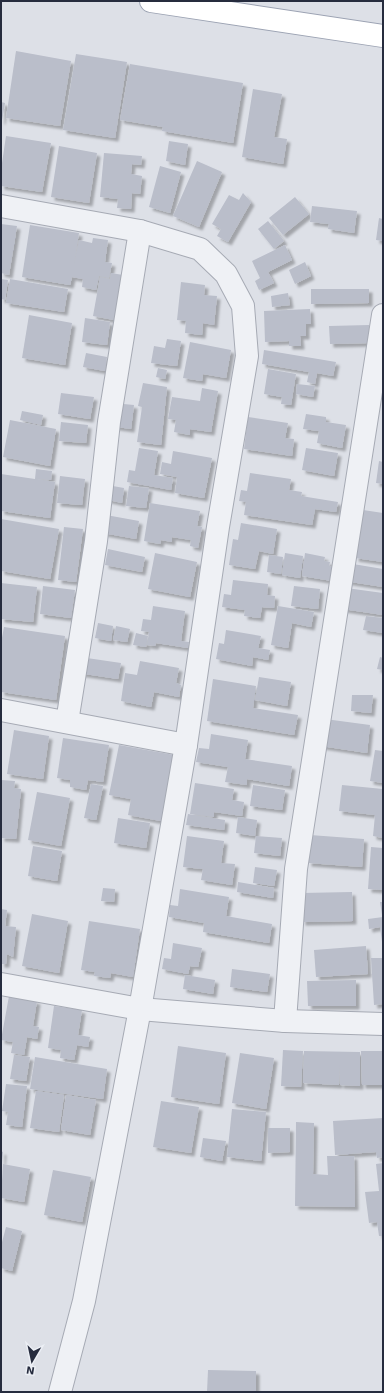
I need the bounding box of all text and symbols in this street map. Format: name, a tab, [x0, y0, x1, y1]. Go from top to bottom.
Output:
north arrow	[12, 1341, 52, 1381]
text: N	[25, 1363, 36, 1377]

